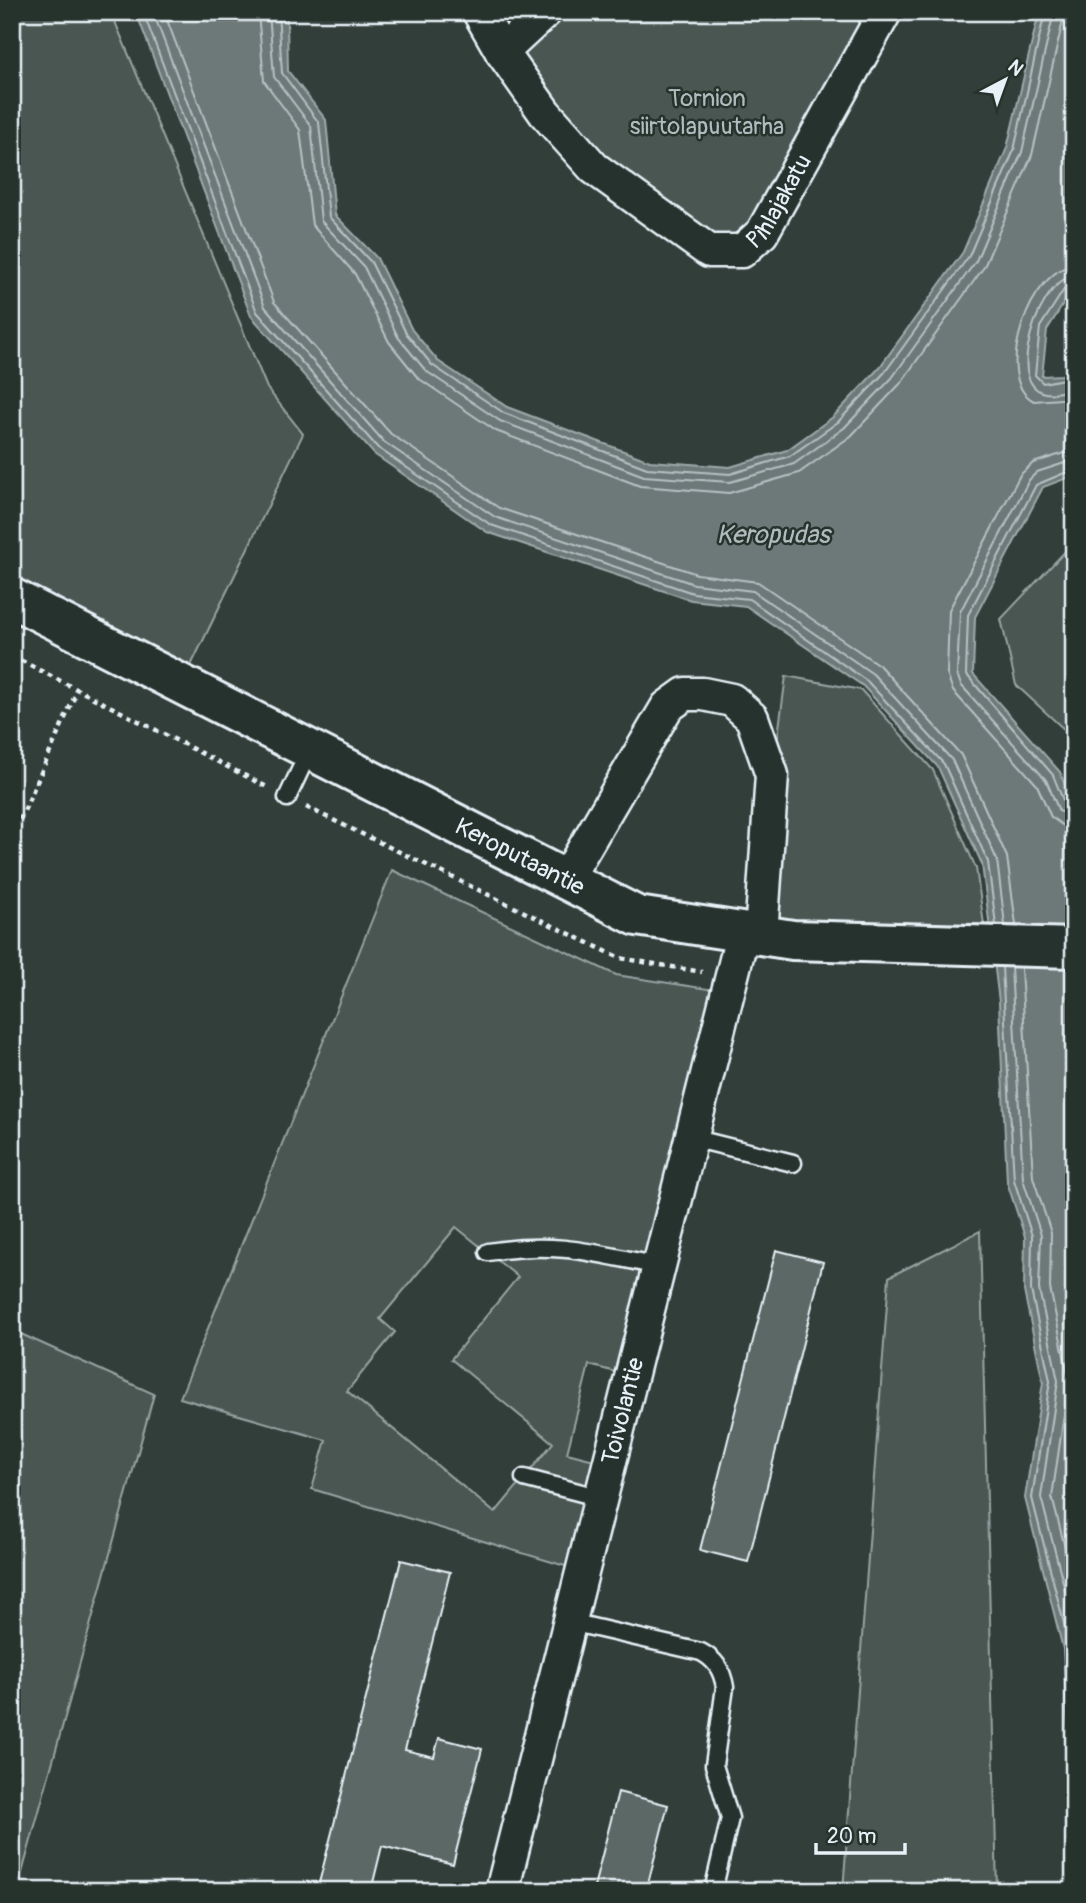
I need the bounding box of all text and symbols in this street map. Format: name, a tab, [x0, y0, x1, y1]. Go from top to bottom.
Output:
north arrow	[970, 46, 1040, 116]
text: N	[1003, 55, 1028, 81]
park label: Tornion siirtolapuutarha	[630, 84, 784, 141]
street label: Pihlajakatu	[740, 149, 818, 255]
water label: Keropudas	[716, 519, 833, 551]
street label: Keroputaantie	[450, 811, 590, 902]
street label: Toivolantie	[595, 1354, 650, 1467]
scale bar	[816, 1812, 906, 1856]
text: 20 m	[827, 1823, 876, 1850]

